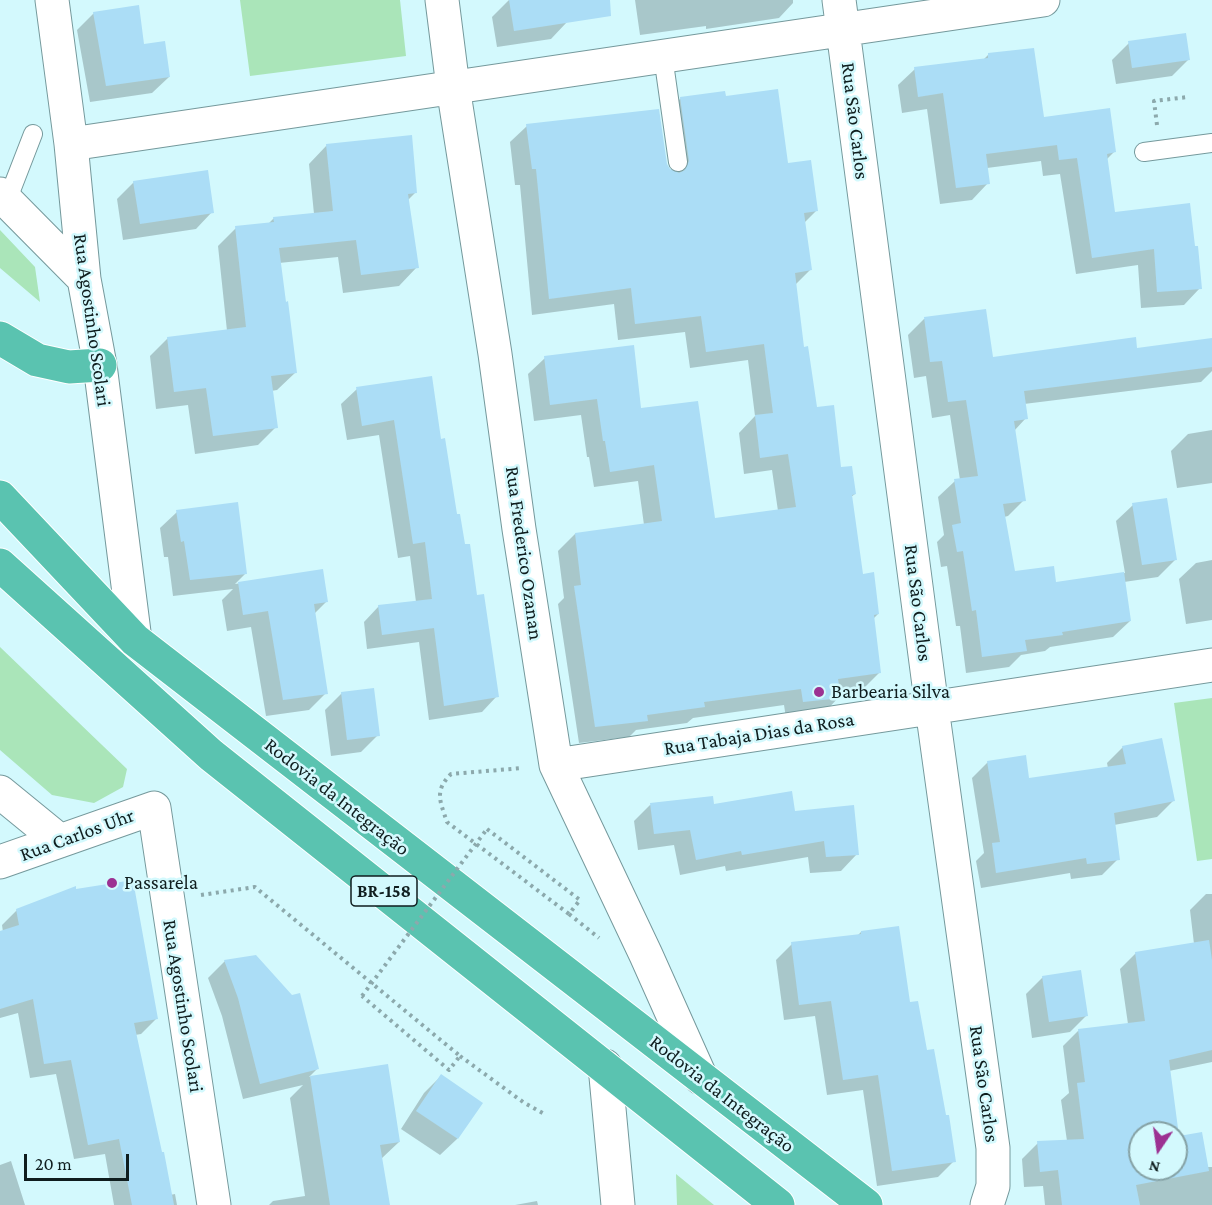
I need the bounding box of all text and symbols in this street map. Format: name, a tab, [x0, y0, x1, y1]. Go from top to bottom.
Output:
street label: Rua São Carlos	[836, 61, 874, 181]
street label: Rua Agostinho Scolari	[68, 232, 116, 408]
street label: Rua Frederico Ozanan	[500, 465, 548, 641]
street label: Rua São Carlos	[899, 543, 937, 663]
place label: Barbearia Silva	[831, 680, 950, 704]
marker: Barbearia Silva	[812, 685, 826, 699]
street label: Rua Tabaja Dias da Rosa	[662, 707, 856, 761]
street label: Rodovia da Integração	[260, 733, 414, 861]
street label: Rua Carlos Uhr	[17, 803, 137, 867]
place label: Passarela	[124, 871, 198, 895]
marker: Passarela	[105, 876, 119, 890]
road number: BR-158	[351, 876, 417, 906]
street label: Rua Agostinho Scolari	[158, 918, 208, 1094]
street label: Rua São Carlos	[964, 1024, 1004, 1144]
street label: Rodovia da Integração	[645, 1030, 799, 1158]
north arrow	[1128, 1121, 1188, 1181]
scale bar	[27, 1142, 132, 1180]
text: 20 m	[35, 1154, 72, 1174]
text: N	[1147, 1158, 1162, 1177]

